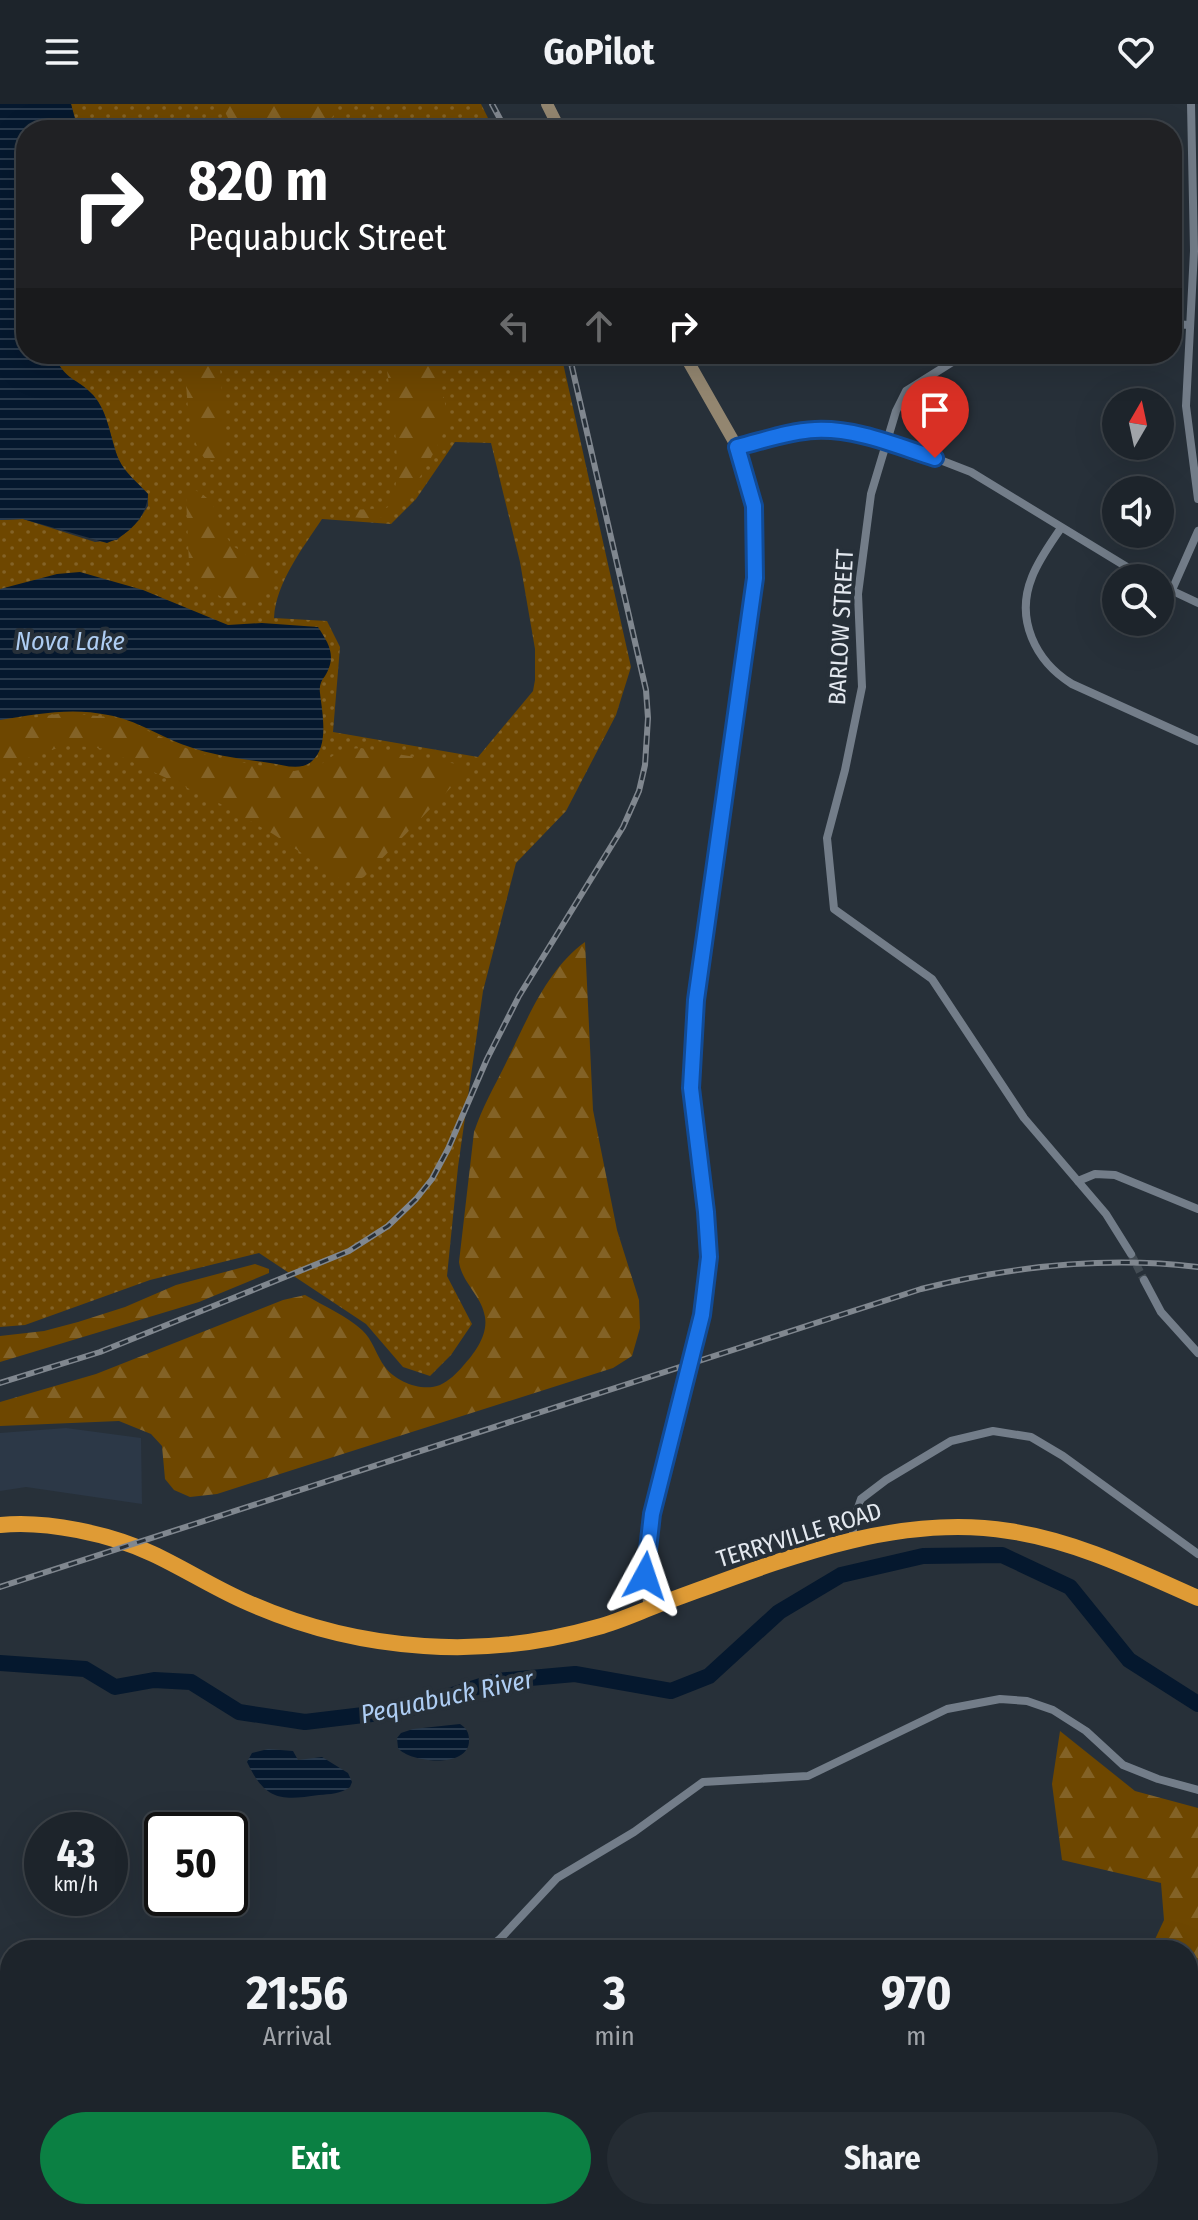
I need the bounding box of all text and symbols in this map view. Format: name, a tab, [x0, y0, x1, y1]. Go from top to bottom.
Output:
icon: menu	[40, 30, 84, 74]
text: GoPilot	[544, 30, 654, 74]
icon: heart	[1114, 30, 1158, 74]
text: 820 m	[188, 148, 328, 215]
icon: right	[56, 152, 160, 256]
text: Pequabuck Street	[188, 216, 446, 260]
icon: left	[493, 304, 537, 348]
icon: ahead	[577, 304, 621, 348]
icon: right	[661, 304, 705, 348]
pin	[901, 376, 969, 458]
icon: arrive	[913, 388, 957, 432]
north arrow	[1102, 388, 1174, 460]
map controls	[1102, 388, 1174, 636]
button: sound	[1102, 476, 1174, 548]
street label: BARLOW STREET	[823, 548, 859, 706]
button: search	[1102, 564, 1174, 636]
water label: Nova Lake	[15, 626, 125, 657]
street label: TERRYVILLE ROAD	[713, 1497, 885, 1573]
position arrow	[603, 1534, 687, 1618]
water label: Pequabuck River	[358, 1663, 537, 1730]
speed limit sign: 50	[144, 1812, 248, 1916]
text: 43	[56, 1830, 96, 1878]
text: km/h	[54, 1872, 98, 1896]
text: 21:56	[246, 1964, 348, 2022]
text: 3	[603, 1964, 626, 2022]
text: 970	[881, 1964, 952, 2022]
text: Arrival	[263, 2021, 332, 2052]
text: min	[594, 2021, 635, 2052]
text: m	[906, 2021, 926, 2052]
button: Exit	[40, 2112, 591, 2204]
button: Share	[607, 2112, 1158, 2204]

